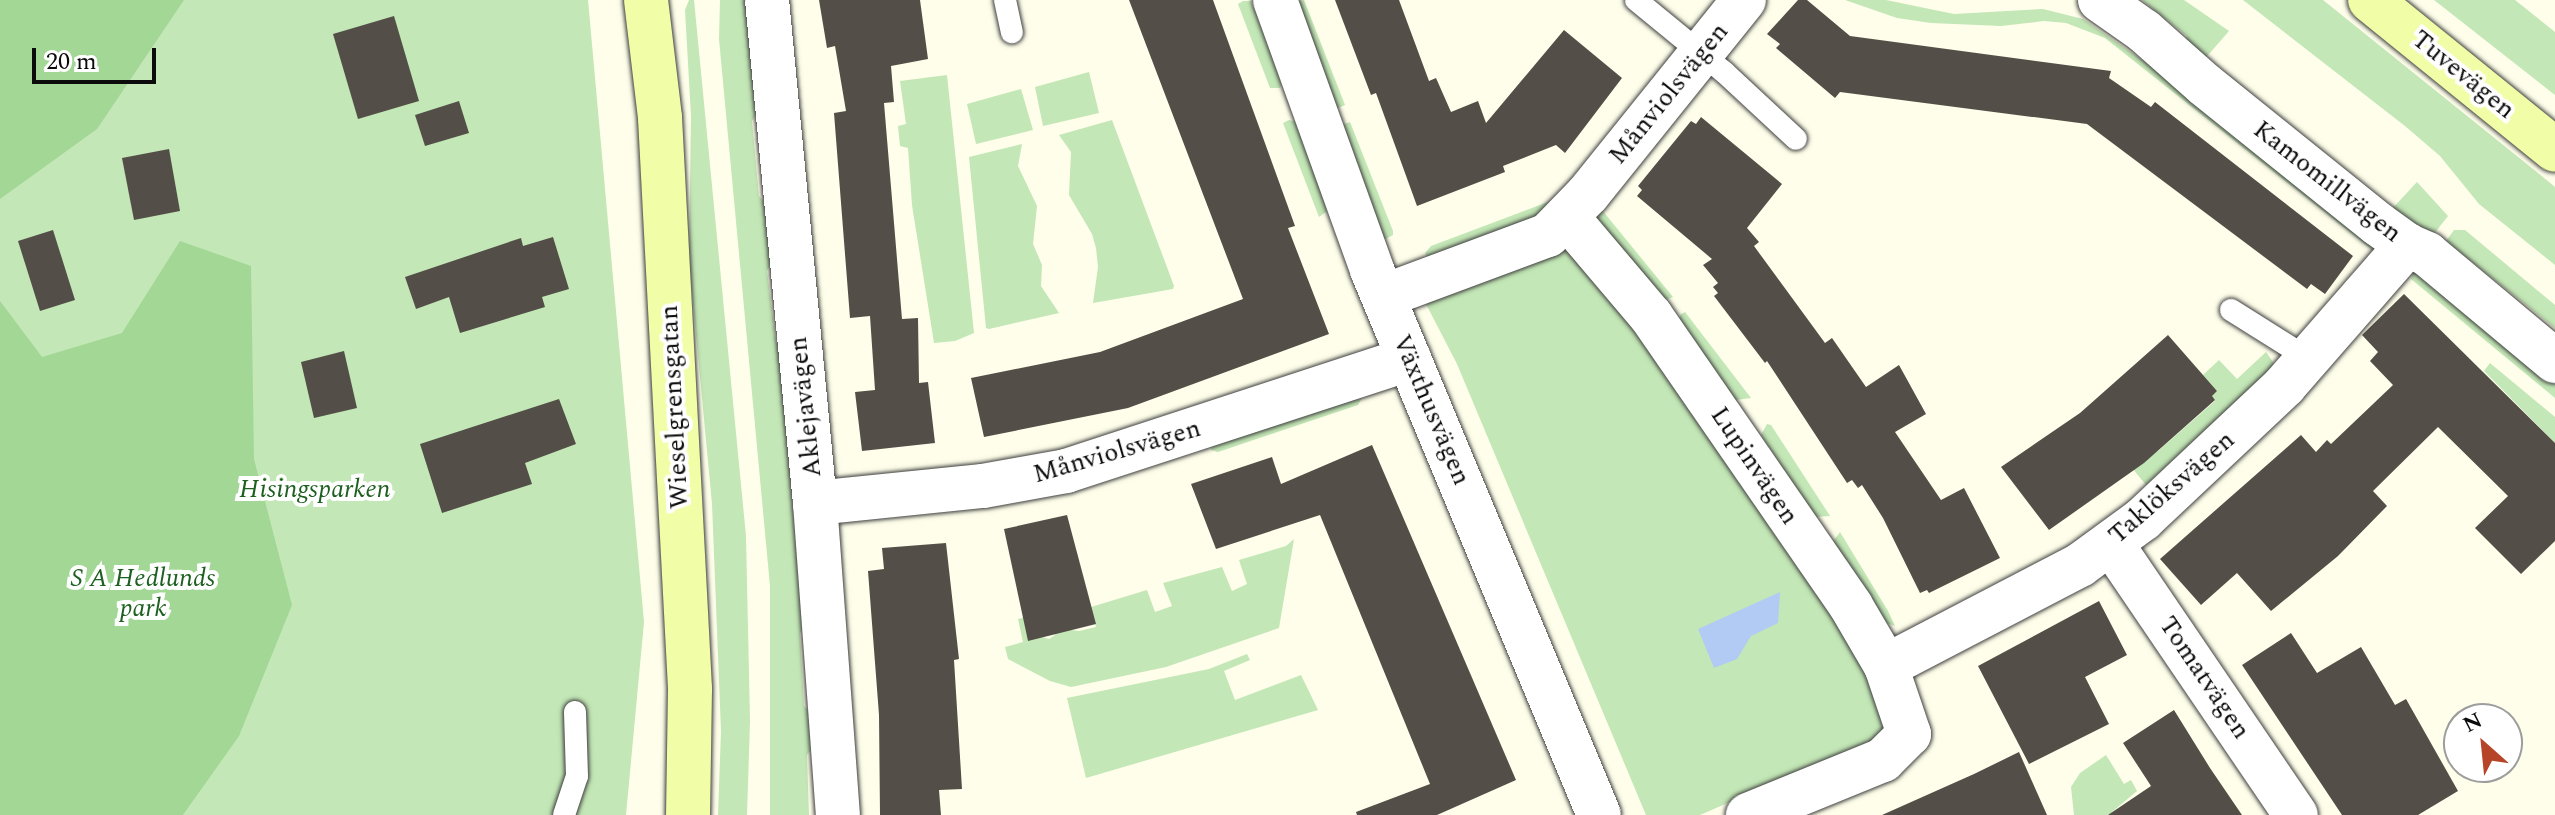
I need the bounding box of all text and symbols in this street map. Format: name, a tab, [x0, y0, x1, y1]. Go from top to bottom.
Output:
street label: Månviolsvägen	[1603, 17, 1735, 171]
street label: Tuvevägen	[2405, 24, 2521, 126]
scale bar	[36, 32, 160, 82]
text: 20 m	[46, 44, 97, 80]
street label: Kamomillvägen	[2247, 114, 2407, 250]
street label: Wieselgrensgatan	[654, 304, 696, 510]
street label: Växthusvägen	[1385, 330, 1477, 490]
street label: Aklejavägen	[783, 335, 829, 479]
street label: Lupinvägen	[1703, 401, 1805, 531]
street label: Månviolsvägen	[1030, 413, 1204, 491]
street label: Taklöksvägen	[2103, 425, 2241, 551]
park label: Hisingsparken	[239, 474, 391, 506]
park label: S A Hedlunds park	[71, 563, 215, 624]
street label: Tomatvägen	[2152, 611, 2256, 745]
north arrow	[2443, 703, 2523, 783]
text: N	[2457, 704, 2488, 742]

